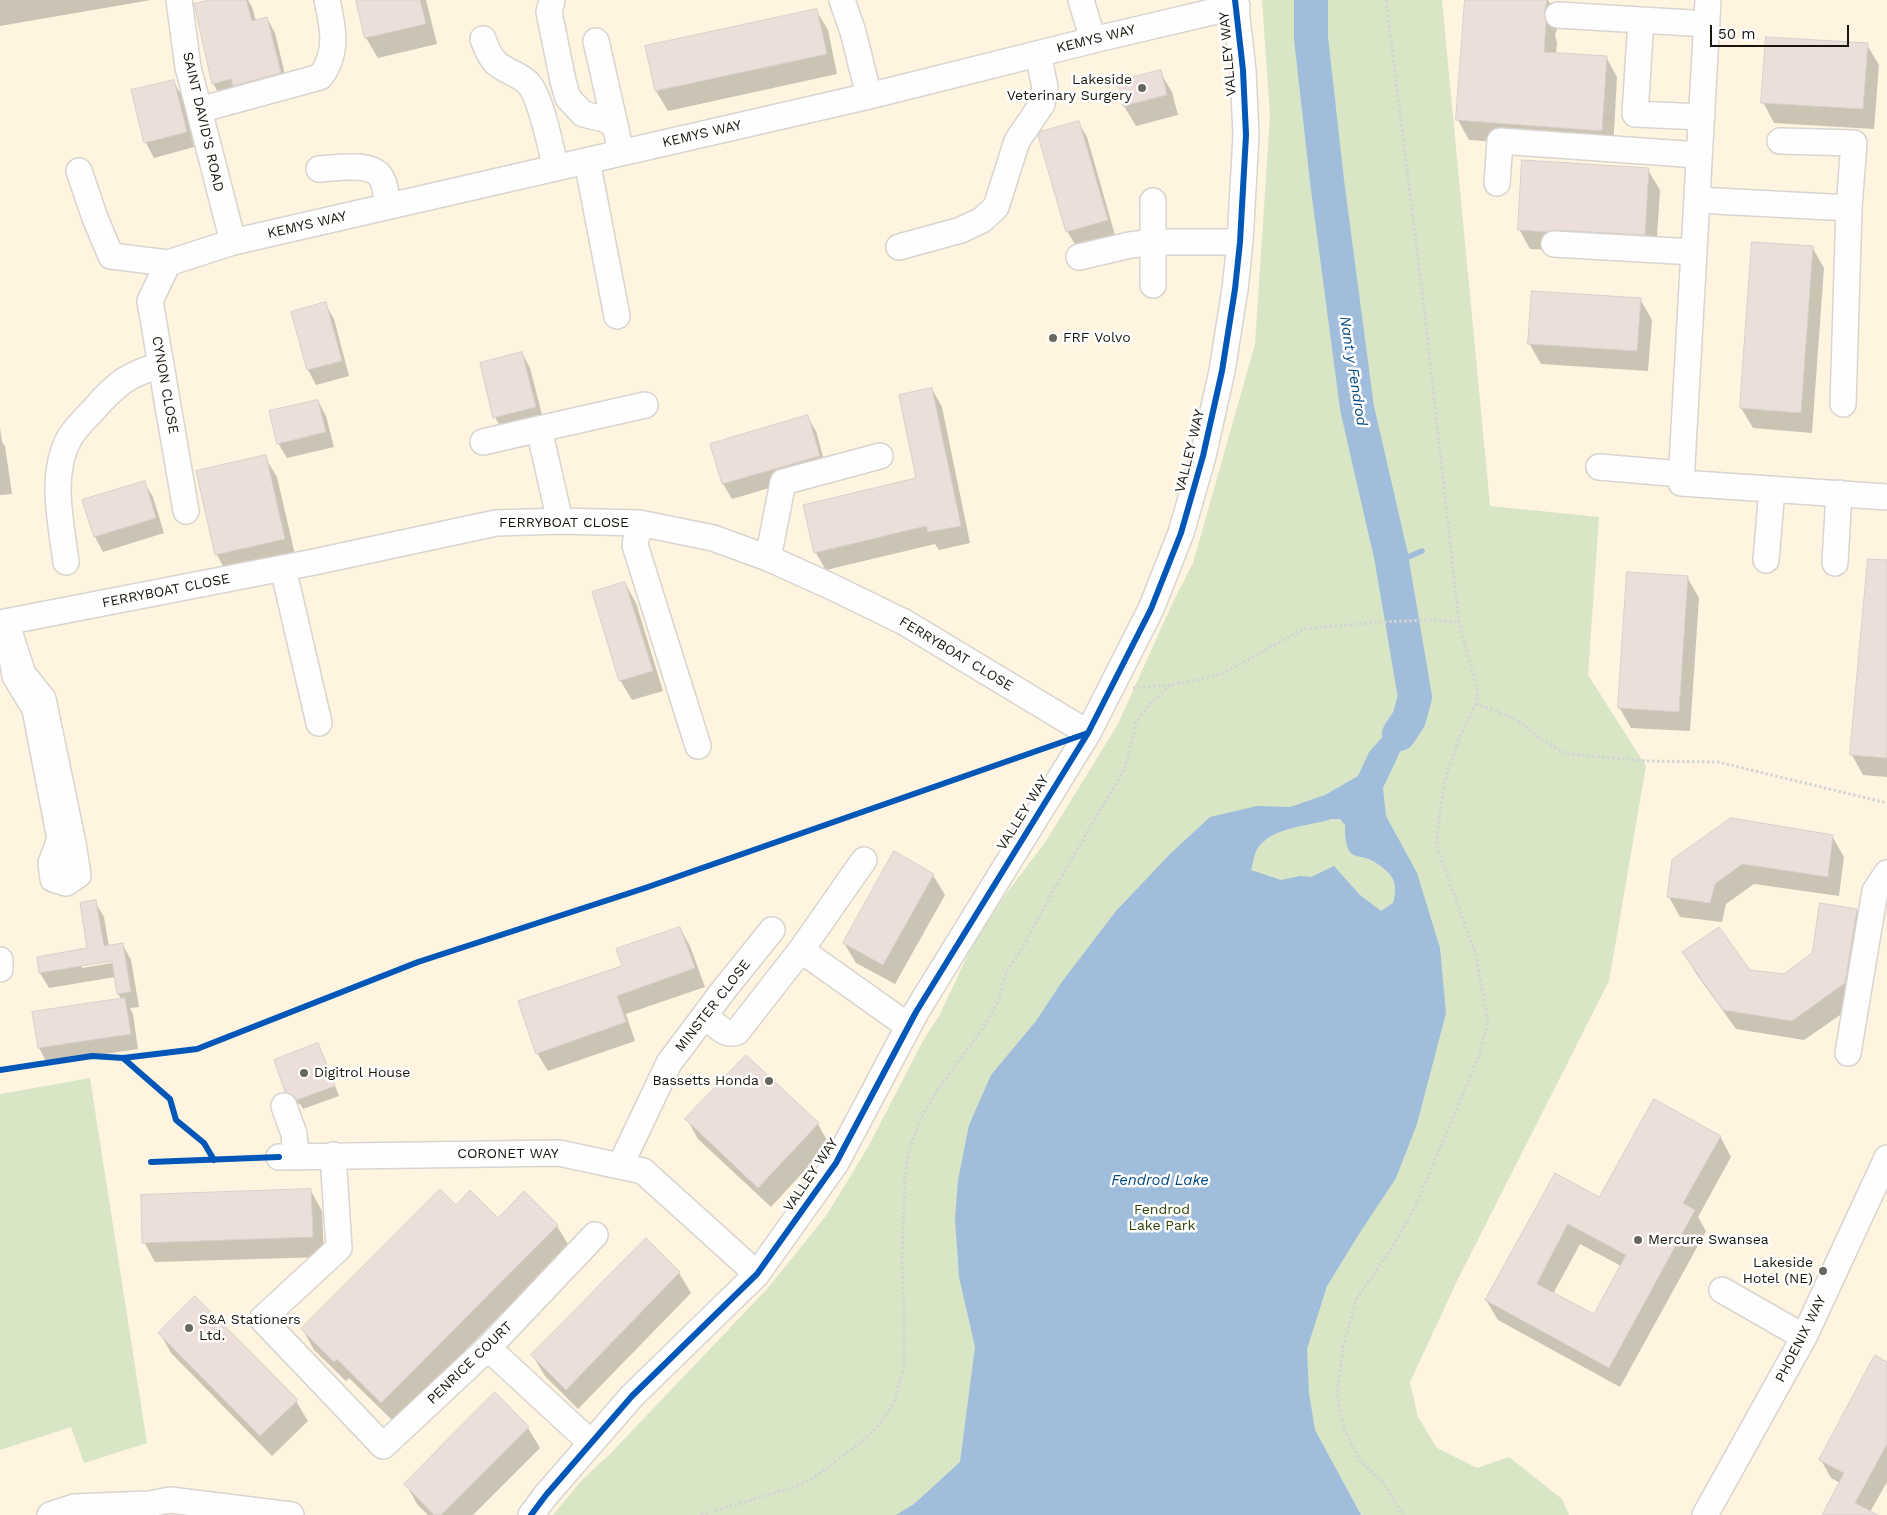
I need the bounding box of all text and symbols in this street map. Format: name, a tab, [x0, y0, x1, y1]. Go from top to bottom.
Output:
street label: VALLEY WAY	[1216, 11, 1240, 97]
scale bar	[1712, 15, 1851, 47]
street label: KEMYS WAY	[1055, 21, 1137, 57]
text: 50 m	[1718, 25, 1755, 43]
street label: SAINT DAVID'S ROAD	[179, 50, 227, 194]
place label: Lakeside Veterinary Surgery	[1007, 72, 1132, 104]
marker: Lakeside Veterinary Surgery	[1136, 82, 1148, 94]
street label: KEMYS WAY	[661, 117, 743, 151]
street label: KEMYS WAY	[266, 208, 348, 242]
water label: Nant y Fendrod	[1335, 315, 1371, 427]
place label: FRF Volvo	[1063, 330, 1131, 346]
marker: FRF Volvo	[1047, 332, 1059, 344]
street label: CYNON CLOSE	[148, 335, 182, 435]
street label: VALLEY WAY	[1172, 408, 1208, 494]
street label: FERRYBOAT CLOSE	[499, 515, 629, 531]
street label: FERRYBOAT CLOSE	[101, 570, 231, 612]
street label: FERRYBOAT CLOSE	[896, 613, 1016, 695]
street label: VALLEY WAY	[993, 772, 1053, 854]
street label: MINSTER CLOSE	[672, 957, 754, 1055]
place label: Digitrol House	[314, 1065, 410, 1081]
marker: Digitrol House	[298, 1067, 310, 1079]
place label: Bassetts Honda	[652, 1073, 759, 1089]
marker: Bassetts Honda	[763, 1075, 775, 1087]
street label: VALLEY WAY	[780, 1135, 842, 1215]
street label: CORONET WAY	[457, 1146, 559, 1162]
water label: Fendrod Lake	[1111, 1172, 1209, 1190]
park label: Fendrod Lake Park	[1129, 1202, 1195, 1234]
place label: Mercure Swansea	[1648, 1232, 1769, 1248]
marker: Mercure Swansea	[1632, 1234, 1644, 1246]
place label: Lakeside Hotel (NE)	[1743, 1255, 1813, 1288]
marker: Lakeside Hotel (NE)	[1817, 1265, 1829, 1277]
street label: PHOENIX WAY	[1772, 1293, 1830, 1385]
place label: S&A Stationers Ltd.	[199, 1312, 301, 1344]
street label: PENRICE COURT	[424, 1318, 516, 1408]
marker: S&A Stationers Ltd.	[183, 1322, 195, 1334]

